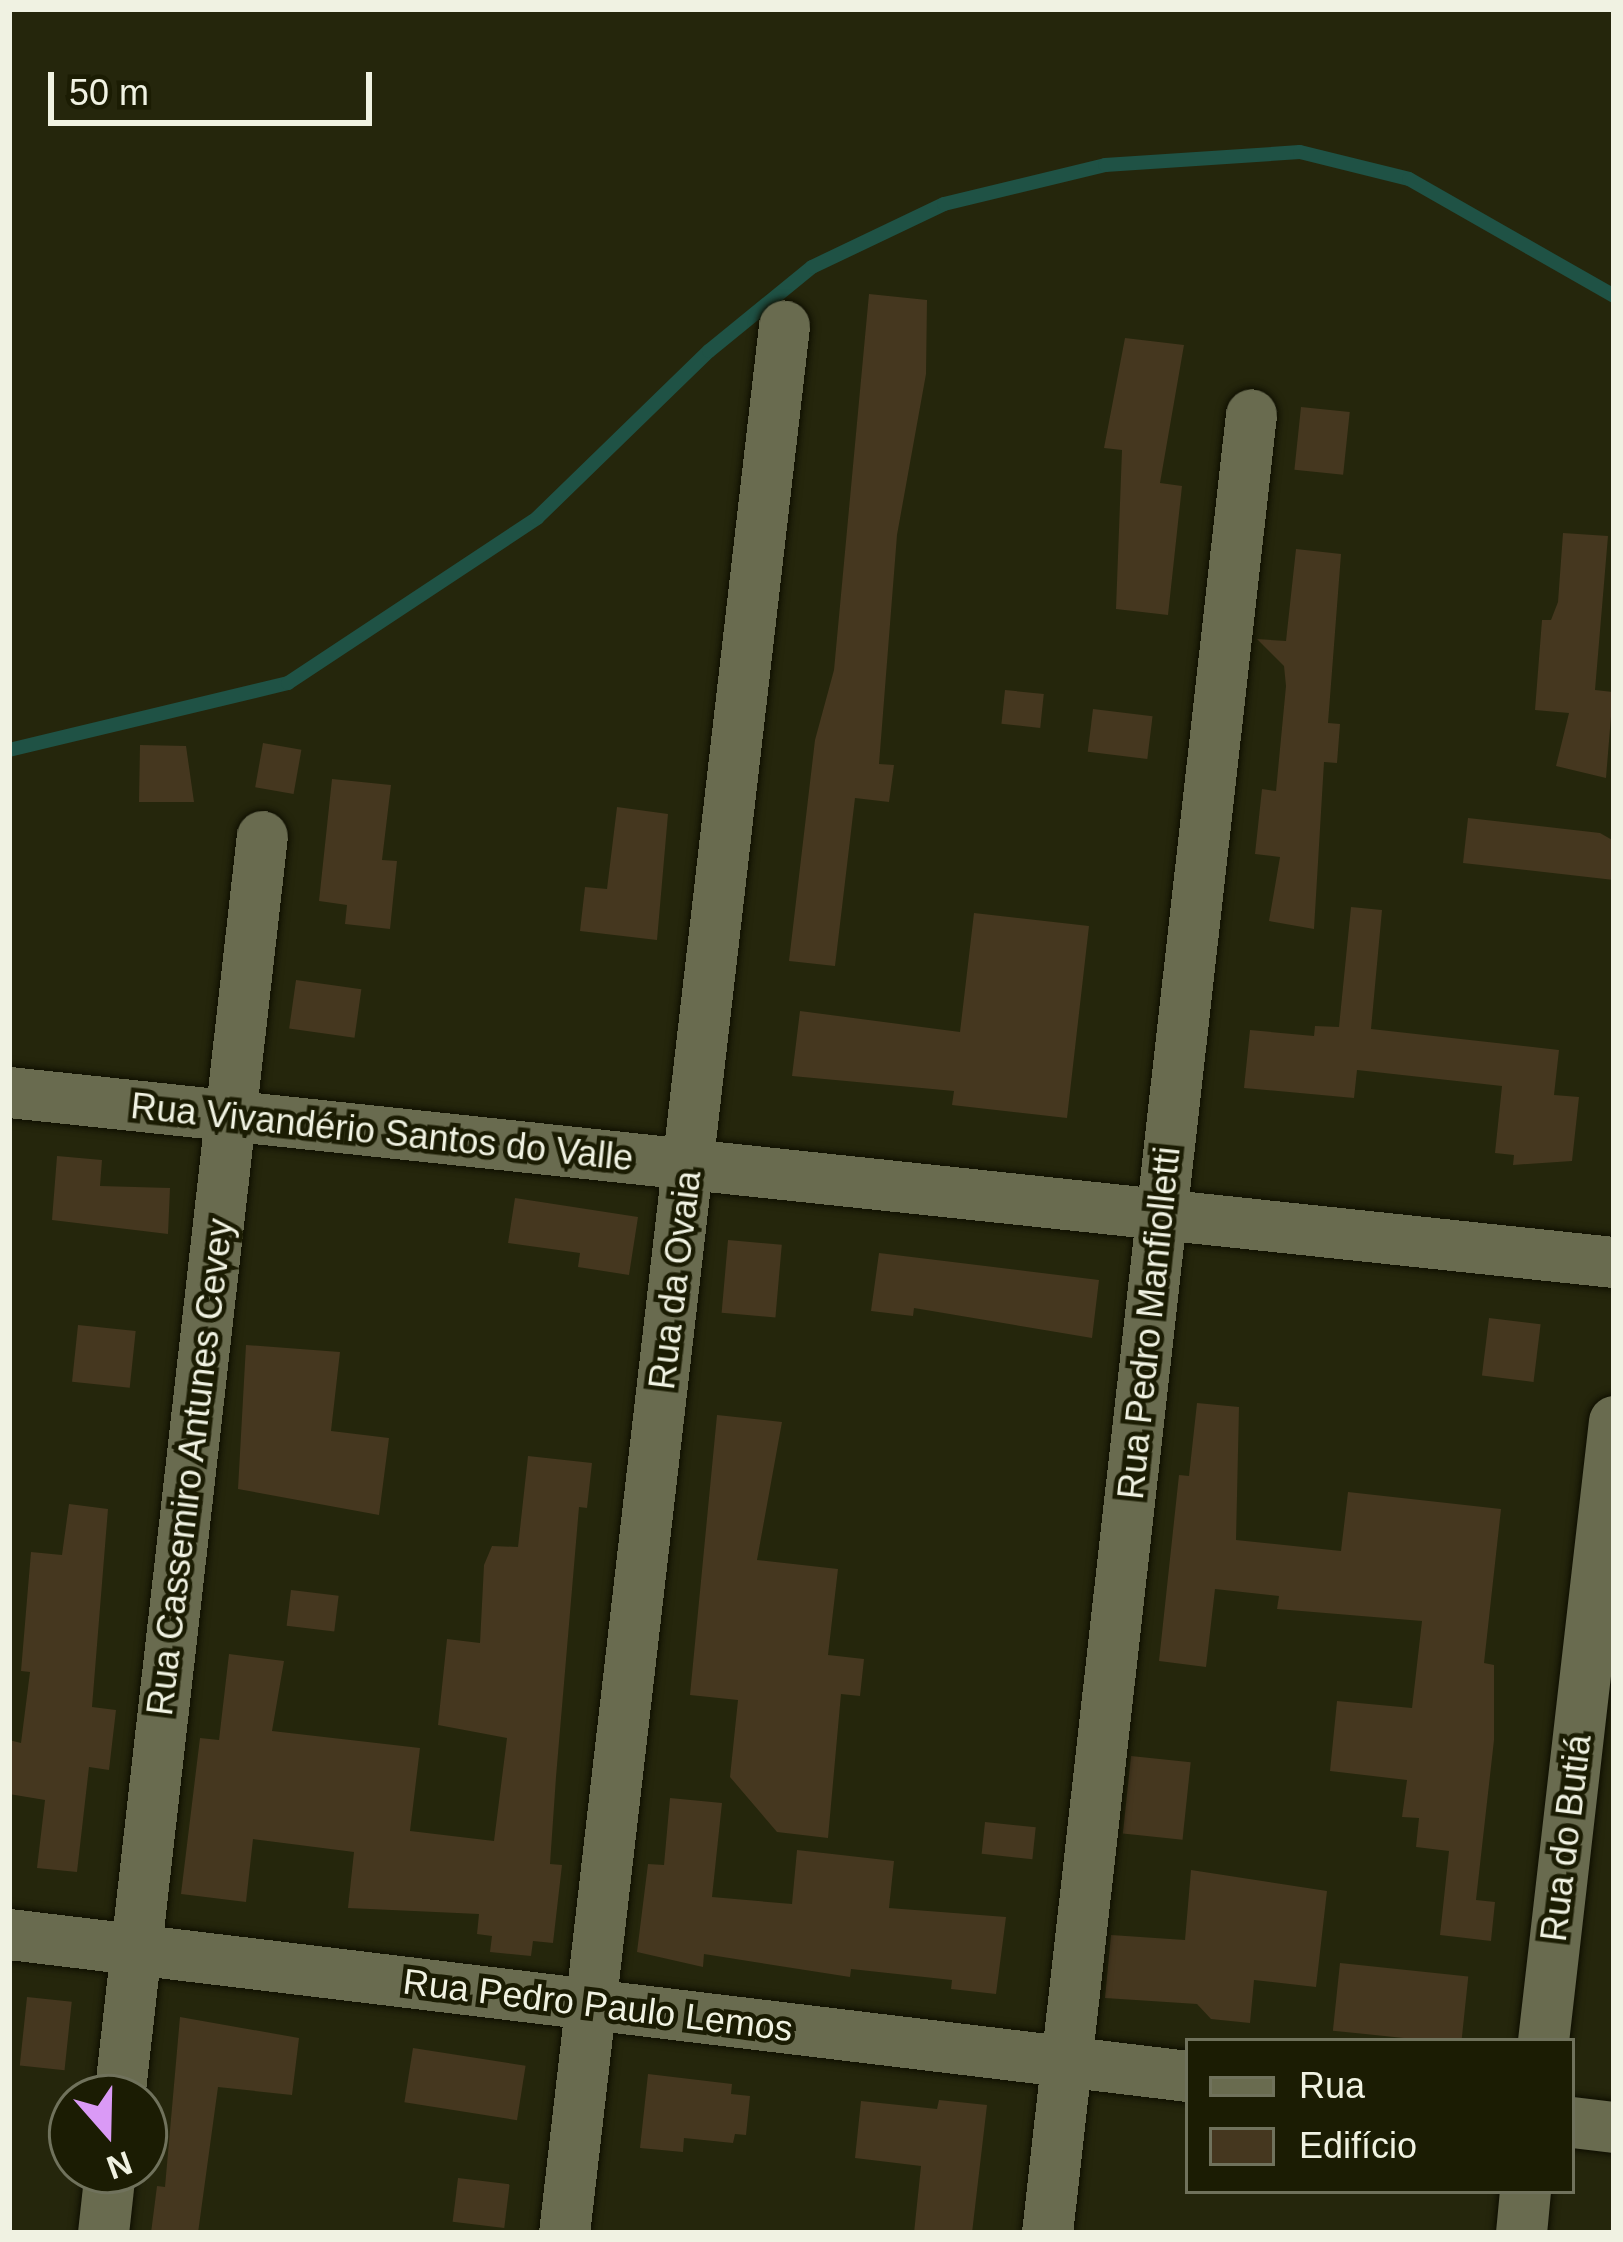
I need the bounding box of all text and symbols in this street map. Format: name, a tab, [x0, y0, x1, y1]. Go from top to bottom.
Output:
scale bar	[54, 48, 378, 122]
text: 50 m	[69, 72, 149, 113]
street label: Rua Vivandério Santos do Valle	[129, 1084, 635, 1180]
street label: Rua Pedro Manfiolletti	[1109, 1145, 1189, 1501]
street label: Rua da Ovaia	[640, 1168, 710, 1392]
street label: Rua Cassemiro Antunes Cevey	[138, 1215, 242, 1719]
street label: Rua do Butiá	[1532, 1732, 1600, 1944]
street label: Rua Pedro Paulo Lemos	[401, 1960, 795, 2050]
legend	[1185, 2038, 1575, 2194]
text: Rua	[1299, 2065, 1365, 2106]
north arrow	[48, 2074, 168, 2194]
text: Edifício	[1299, 2125, 1417, 2166]
text: N	[102, 2144, 137, 2187]

